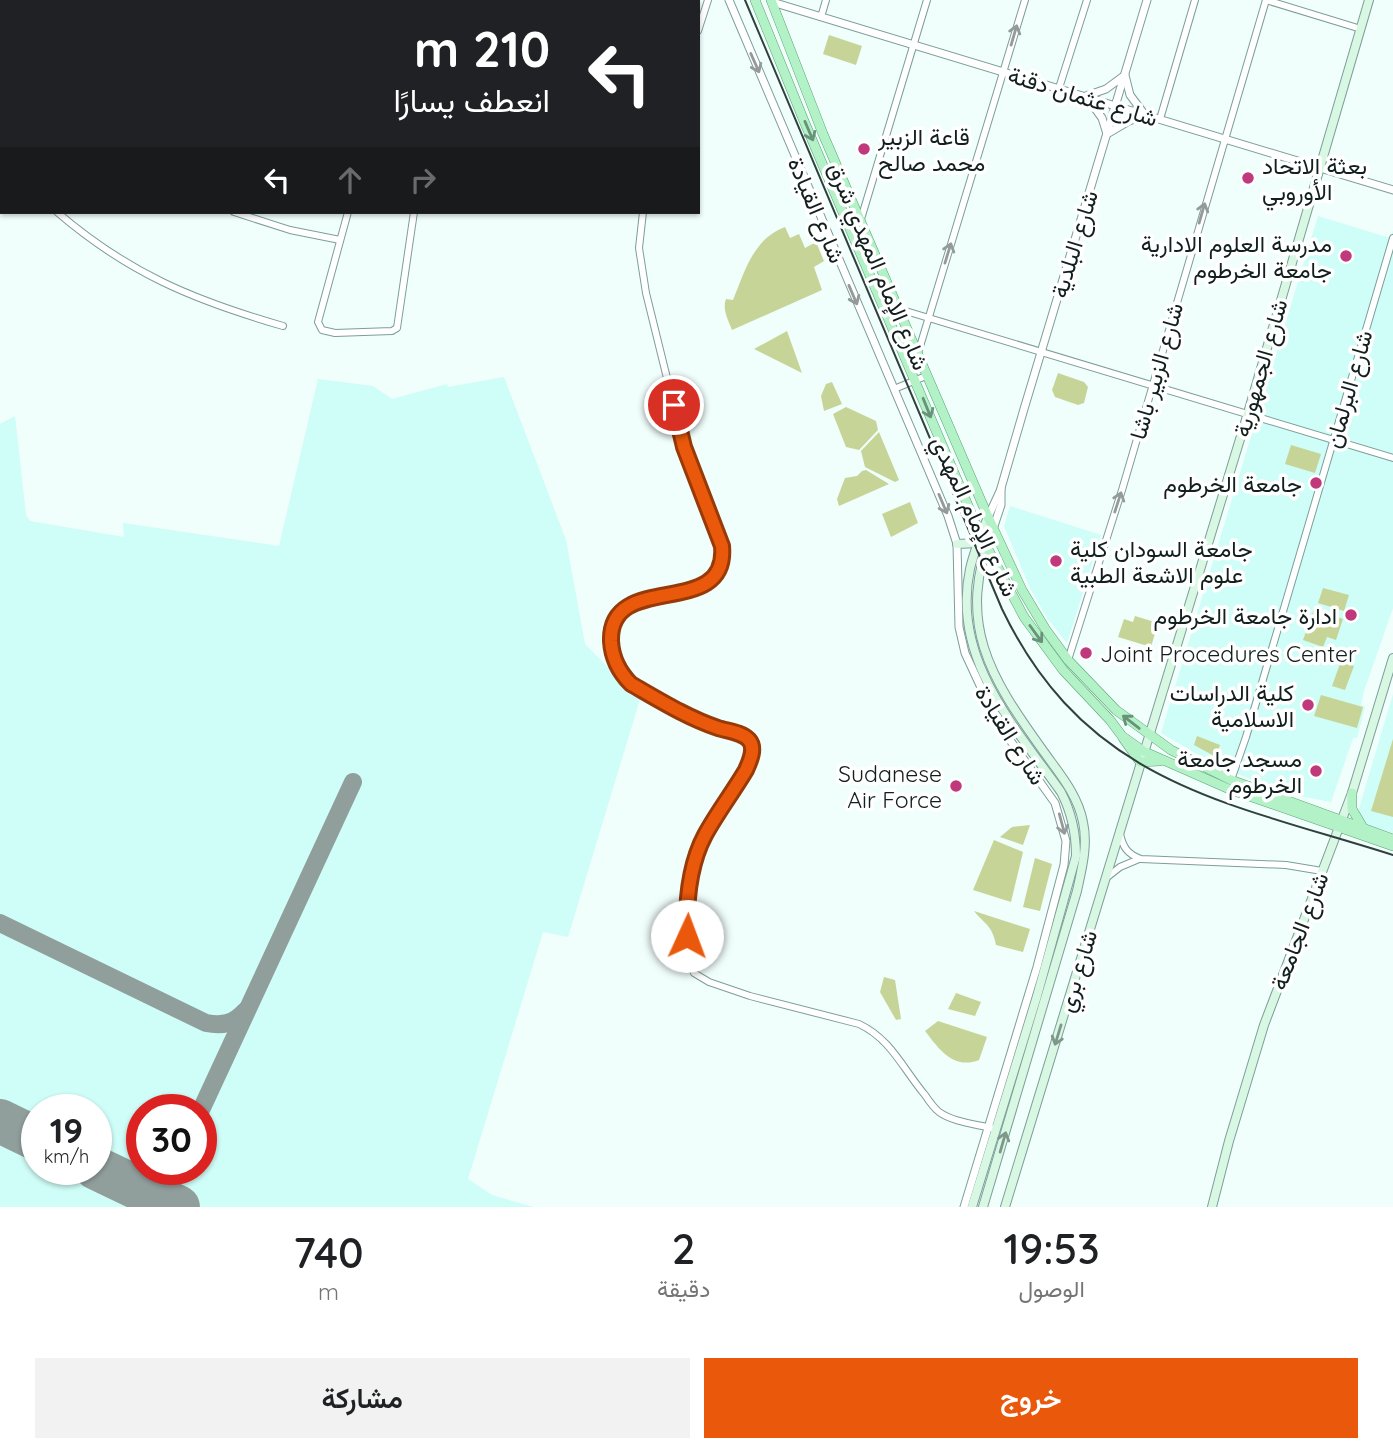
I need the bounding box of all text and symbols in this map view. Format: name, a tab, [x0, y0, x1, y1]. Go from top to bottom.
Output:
text: 210 m	[414, 18, 550, 79]
one-way arrow	[1009, 25, 1022, 47]
icon: left	[574, 28, 665, 119]
one-way arrow	[749, 52, 762, 73]
street label: شارع عثمان دقنة	[1004, 59, 1161, 134]
text: انعطف يسارًا	[394, 80, 550, 120]
one-way arrow	[803, 120, 816, 142]
place label: قاعة الزبير محمد صالح	[877, 122, 985, 179]
marker: قاعة الزبير محمد صالح	[856, 141, 872, 157]
place label: بعثة الاتحاد الأوروبي	[1262, 151, 1367, 211]
street label: شارع القيادة	[780, 153, 852, 268]
street label: شارع الإمام المهدي شرق	[818, 158, 936, 376]
icon: left	[258, 161, 296, 199]
icon: ahead	[331, 161, 369, 199]
icon: right	[404, 161, 442, 199]
marker: بعثة الاتحاد الأوروبي	[1240, 170, 1256, 186]
street label: شارع البلدية	[1044, 187, 1106, 302]
one-way arrow	[1196, 202, 1209, 224]
place label: مدرسة العلوم الادارية جامعة الخرطوم	[1141, 229, 1332, 285]
one-way arrow	[943, 242, 956, 264]
marker: مدرسة العلوم الادارية جامعة الخرطوم	[1338, 248, 1354, 264]
one-way arrow	[848, 284, 861, 305]
street label: شارع الجمهورية	[1226, 296, 1295, 441]
street label: شارع الزبير باشا	[1123, 299, 1191, 443]
street label: شارع البرلمان	[1317, 327, 1381, 452]
pin	[644, 375, 704, 435]
icon: arrive	[655, 386, 693, 424]
one-way arrow	[921, 397, 934, 419]
street label: شارع الإمام المهدي	[921, 431, 1025, 603]
place label: جامعة الخرطوم	[1163, 469, 1302, 499]
marker: جامعة الخرطوم	[1308, 475, 1324, 491]
one-way arrow	[1112, 491, 1125, 513]
one-way arrow	[937, 493, 950, 514]
place label: جامعة السودان كلية علوم الاشعة الطبية	[1070, 534, 1253, 590]
marker: جامعة السودان كلية علوم الاشعة الطبية	[1048, 553, 1064, 569]
place label: ادارة جامعة الخرطوم	[1154, 601, 1337, 631]
marker: ادارة جامعة الخرطوم	[1343, 607, 1359, 623]
one-way arrow	[1028, 625, 1043, 644]
place label: Joint Procedures Center	[1100, 639, 1357, 668]
marker: Joint Procedures Center	[1078, 645, 1094, 661]
place label: كلية الدراسات الاسلامية	[1170, 678, 1294, 733]
street label: شارع القيادة	[967, 680, 1053, 791]
marker: كلية الدراسات الاسلامية	[1300, 697, 1316, 713]
one-way arrow	[1122, 714, 1141, 729]
place label: مسجد جامعة الخرطوم	[1177, 744, 1302, 800]
place label: Sudanese Air Force	[838, 759, 942, 814]
marker: مسجد جامعة الخرطوم	[1308, 763, 1324, 779]
marker: Sudanese Air Force	[948, 778, 964, 794]
one-way arrow	[1056, 812, 1069, 835]
street label: شارع الجامعة	[1263, 868, 1337, 995]
position arrow	[650, 899, 724, 973]
street label: شارع بري	[1051, 926, 1108, 1017]
one-way arrow	[1051, 1024, 1064, 1046]
speed limit sign: 30	[126, 1094, 217, 1185]
text: 19	[50, 1108, 83, 1152]
one-way arrow	[998, 1131, 1011, 1153]
text: km/h	[44, 1145, 89, 1168]
text: 2	[672, 1222, 695, 1275]
text: 19:53	[1003, 1222, 1100, 1275]
text: 740	[293, 1226, 364, 1279]
text: دقيقة	[657, 1274, 710, 1303]
text: الوصول	[1018, 1274, 1085, 1303]
text: m	[318, 1277, 339, 1306]
button: مشاركة	[35, 1358, 690, 1438]
button: خروج	[704, 1358, 1358, 1438]

